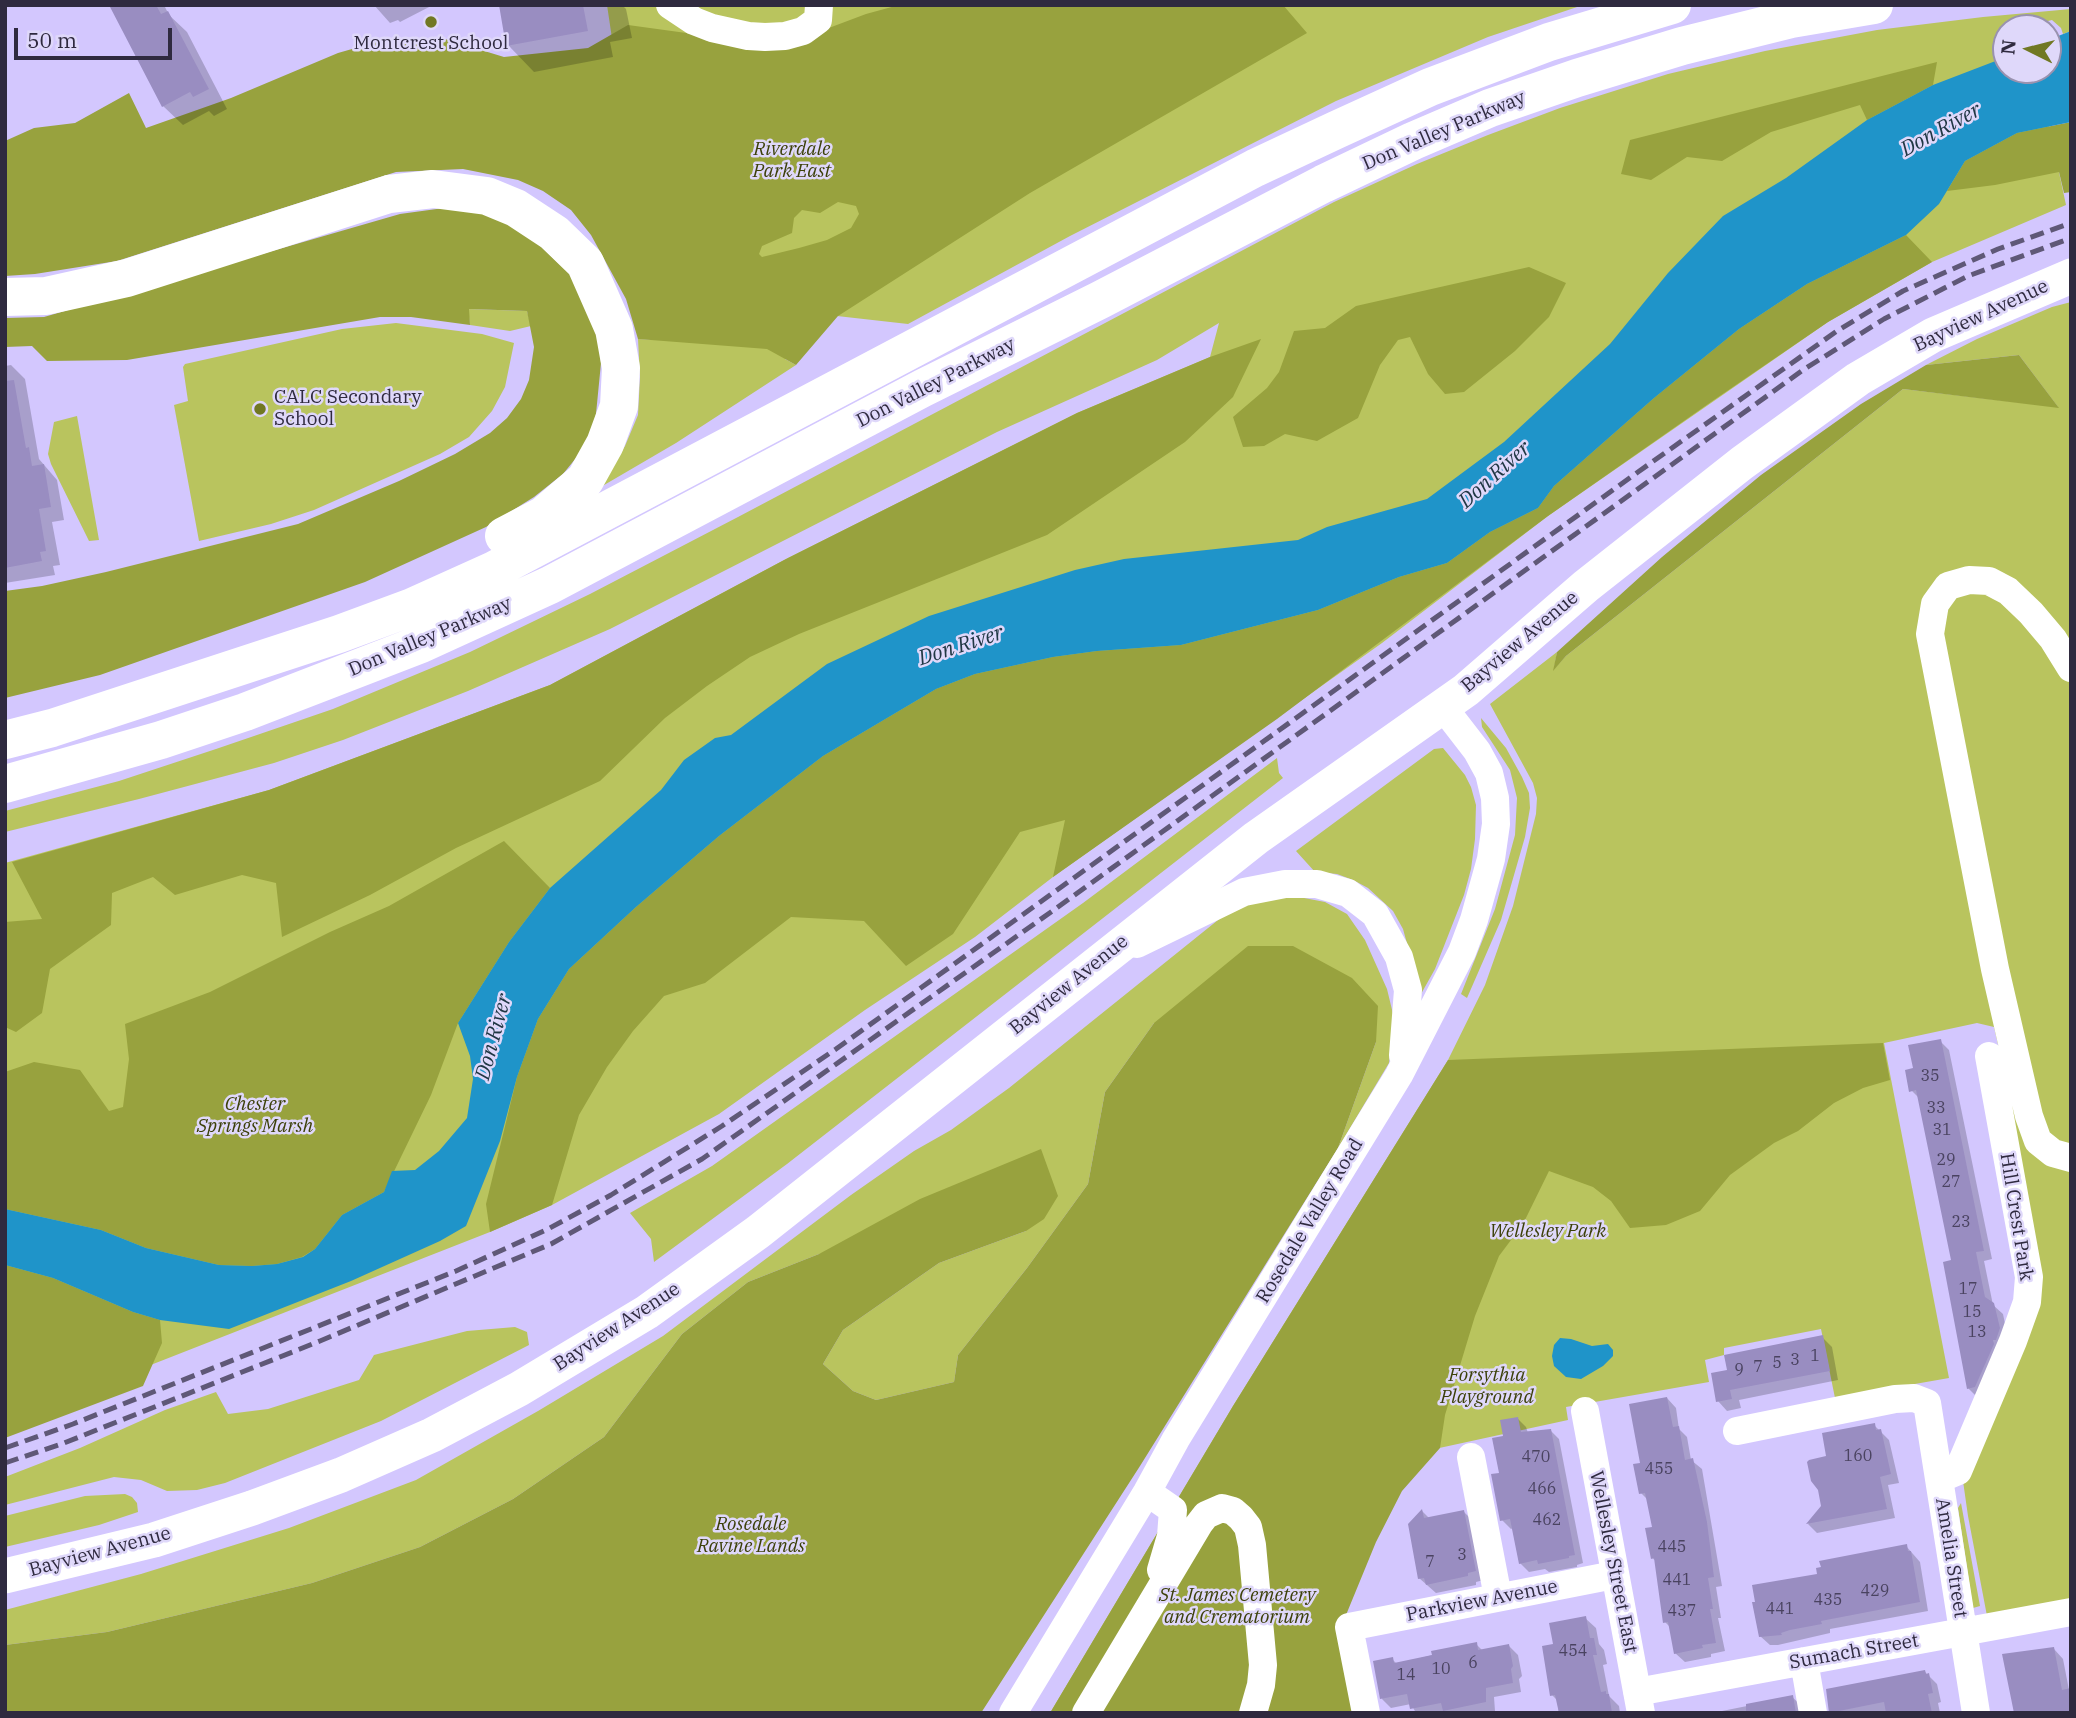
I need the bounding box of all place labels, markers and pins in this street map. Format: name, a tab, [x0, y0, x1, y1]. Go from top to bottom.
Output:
marker: Montcrest School	[423, 14, 439, 30]
place label: Montcrest School	[354, 33, 508, 55]
place label: CALC Secondary School	[274, 387, 422, 431]
marker: CALC Secondary School	[252, 401, 268, 417]

